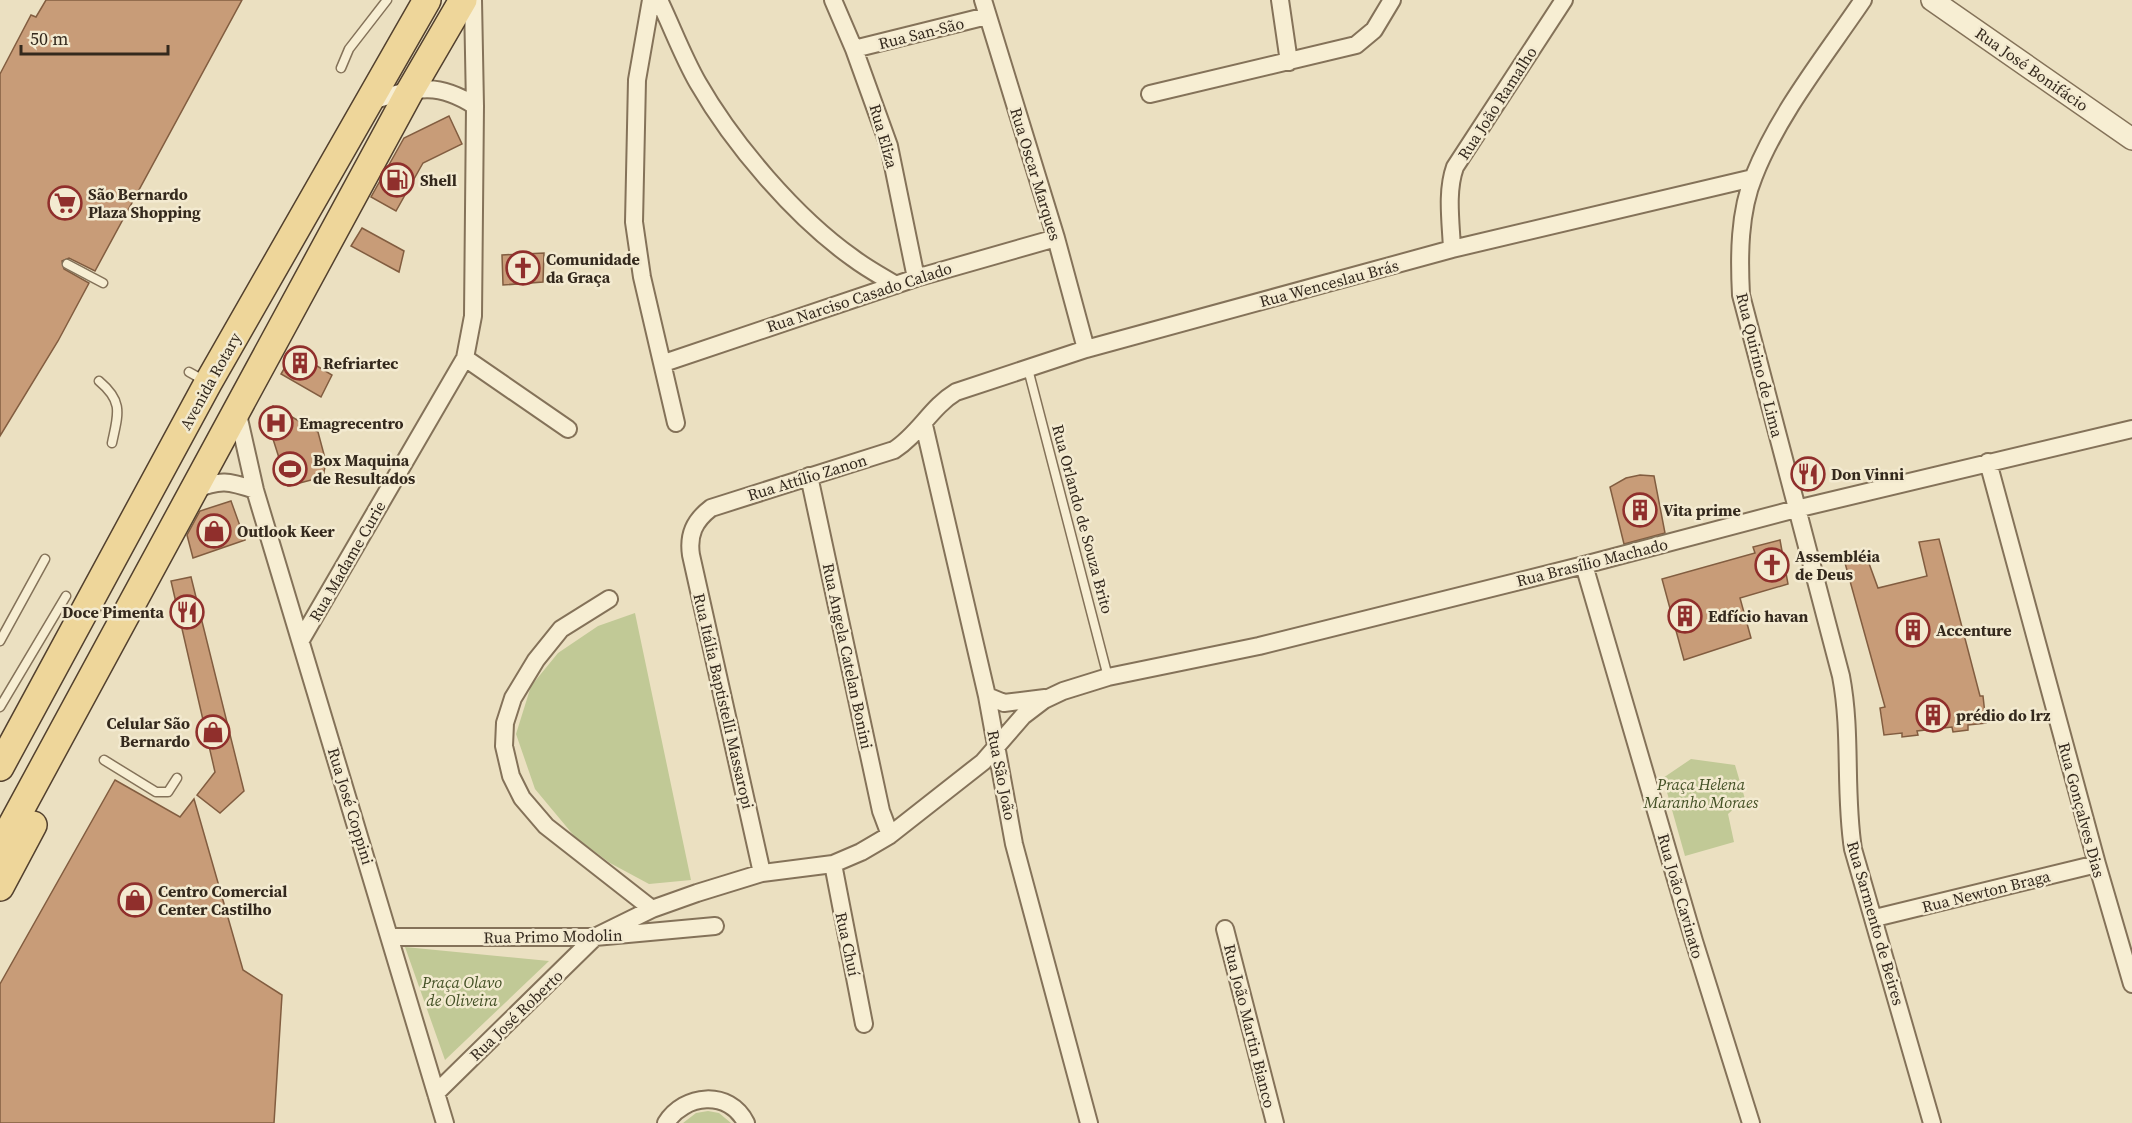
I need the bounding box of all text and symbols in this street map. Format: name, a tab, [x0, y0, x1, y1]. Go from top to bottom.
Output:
street label: Rua San-São	[876, 12, 966, 54]
scale bar	[21, 18, 168, 56]
street label: Rua José Bonifácio	[1971, 22, 2093, 116]
text: 50 m	[30, 26, 68, 51]
street label: Rua João Ramalho	[1452, 42, 1542, 164]
street label: Rua Eliza	[864, 101, 904, 172]
street label: Rua Oscar Marques	[1005, 105, 1067, 243]
fuel station icon: Shell	[379, 162, 415, 198]
place label: Shell	[420, 169, 457, 191]
place label: São Bernardo Plaza Shopping	[88, 183, 201, 223]
supermarket icon: São Bernardo Plaza Shopping	[47, 185, 83, 221]
place label: Comunidade da Graça	[546, 248, 640, 288]
church icon: Comunidade da Graça	[505, 250, 541, 286]
street label: Rua Wenceslau Brás	[1257, 254, 1401, 312]
street label: Rua Narciso Casado Calado	[764, 257, 955, 337]
street label: Rua Quirino de Lima	[1731, 290, 1789, 440]
street label: Avenida Rotary	[174, 328, 246, 434]
building icon: Refriartec	[282, 345, 318, 381]
place label: Refriartec	[323, 352, 398, 374]
hospital icon: Emagrecentro	[258, 405, 294, 441]
place label: Emagrecentro	[299, 412, 404, 434]
street label: Rua Orlando de Souza Brito	[1047, 422, 1119, 616]
street label: Rua Attílio Zanon	[744, 448, 870, 506]
place label: Box Maquina de Resultados	[313, 449, 415, 489]
sports icon: Box Maquina de Resultados	[272, 451, 308, 487]
restaurant icon: Don Vinni	[1790, 456, 1826, 492]
place label: Don Vinni	[1831, 463, 1904, 485]
building icon: Vita prime	[1622, 492, 1658, 528]
street label: Rua Madame Curie	[303, 497, 391, 625]
place label: Vita prime	[1663, 499, 1741, 521]
shop icon: Outlook Keer	[196, 513, 232, 549]
place label: Outlook Keer	[237, 520, 335, 542]
street label: Rua Brasílio Machado	[1514, 532, 1670, 591]
place label: Assembléia de Deus	[1795, 545, 1880, 585]
church icon: Assembléia de Deus	[1754, 547, 1790, 583]
street label: Rua Angela Catelan Bonini	[818, 561, 879, 751]
street label: Rua Itália Baptistelli Massaropi	[688, 591, 760, 811]
restaurant icon: Doce Pimenta	[169, 594, 205, 630]
building icon: Edfício havan	[1667, 598, 1703, 634]
place label: Doce Pimenta	[62, 601, 165, 623]
place label: Edfício havan	[1708, 605, 1809, 627]
building icon: Accenture	[1895, 612, 1931, 648]
place label: Accenture	[1936, 619, 2012, 641]
building icon: prédio do lrz	[1915, 697, 1951, 733]
place label: prédio do lrz	[1956, 704, 2051, 726]
place label: Celular São Bernardo	[107, 712, 190, 752]
shop icon: Celular São Bernardo	[195, 714, 231, 750]
street label: Rua São João	[982, 728, 1022, 822]
street label: Rua Gonçalves Dias	[2053, 740, 2111, 880]
street label: Rua José Coppini	[323, 745, 379, 867]
park label: Praça Helena Maranho Moraes	[1643, 773, 1758, 813]
street label: Rua João Cavinato	[1653, 831, 1709, 961]
street label: Rua Sarmento de Beires	[1842, 838, 1910, 1008]
street label: Rua Newton Braga	[1920, 864, 2053, 918]
place label: Centro Comercial Center Castilho	[158, 880, 287, 920]
shop icon: Centro Comercial Center Castilho	[117, 882, 153, 918]
street label: Rua Chuí	[830, 910, 866, 978]
street label: Rua Primo Modolin	[483, 924, 623, 948]
street label: Rua João Martin Bianco	[1219, 942, 1281, 1111]
street label: Rua José Roberto	[464, 965, 568, 1065]
park label: Praça Olavo de Oliveira	[421, 971, 502, 1011]

